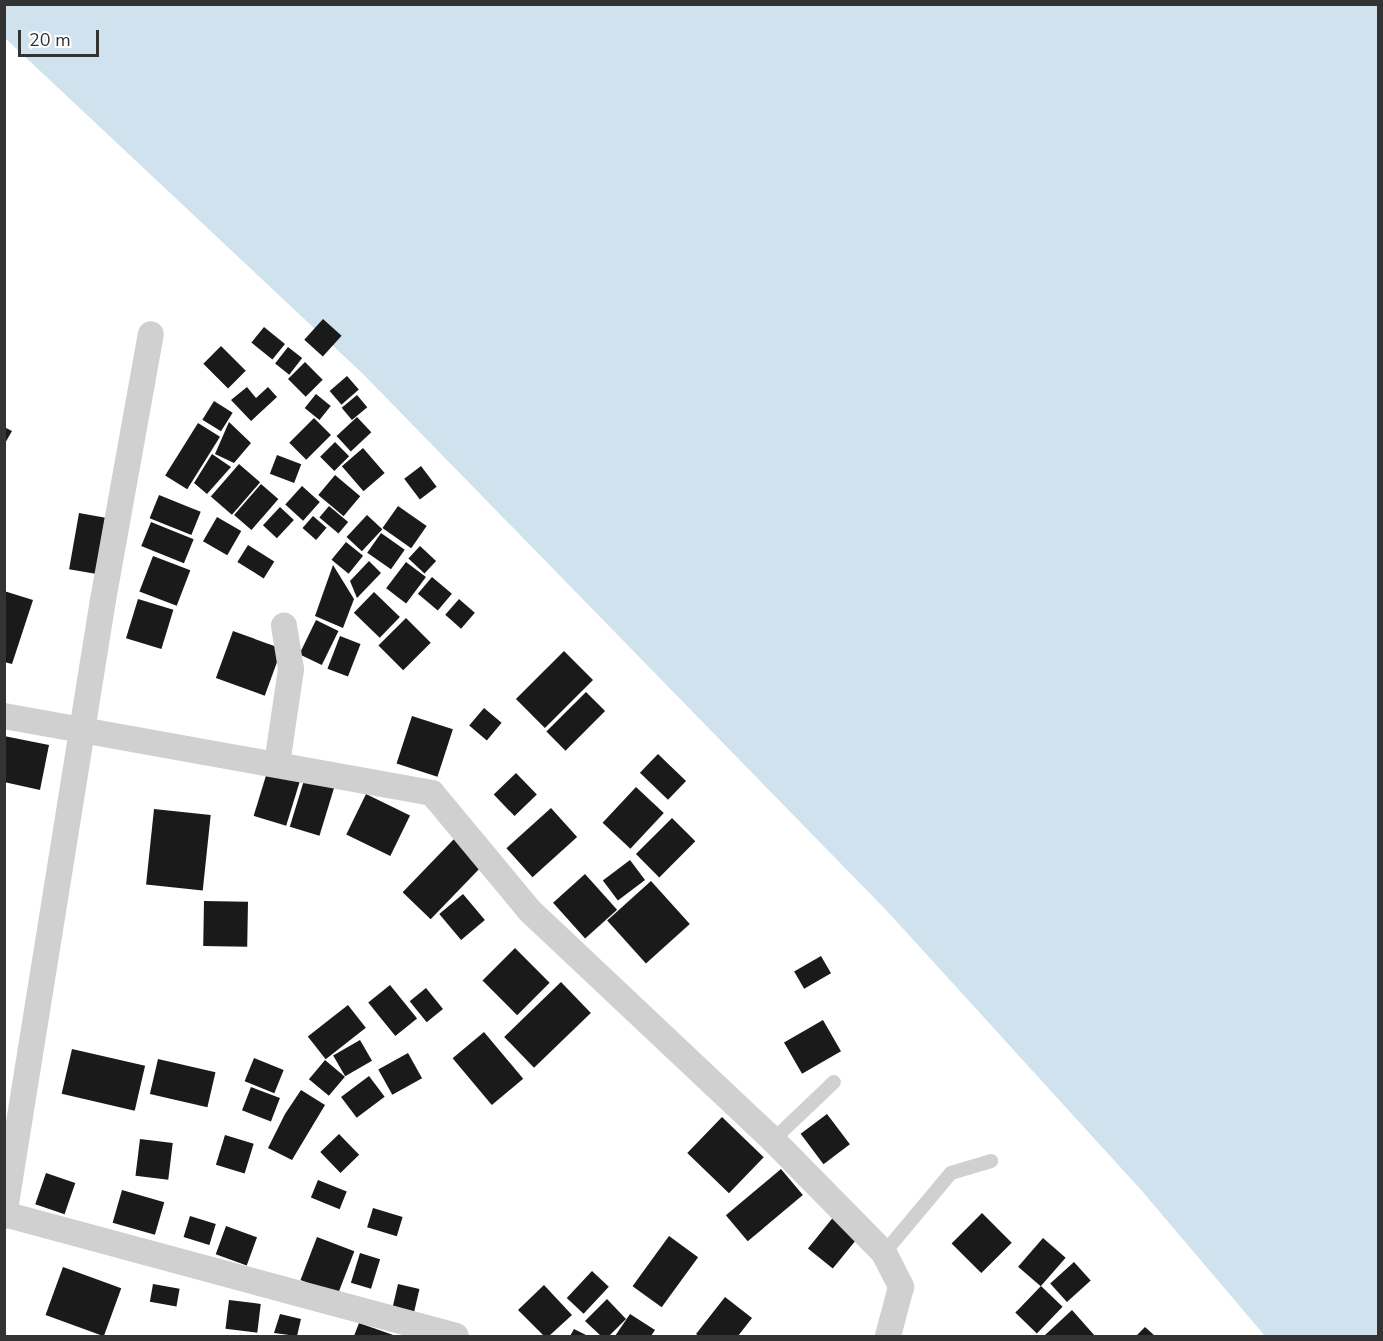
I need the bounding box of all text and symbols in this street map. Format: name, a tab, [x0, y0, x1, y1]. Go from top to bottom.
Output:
scale bar	[21, 18, 102, 56]
text: 20 m	[29, 28, 71, 52]

